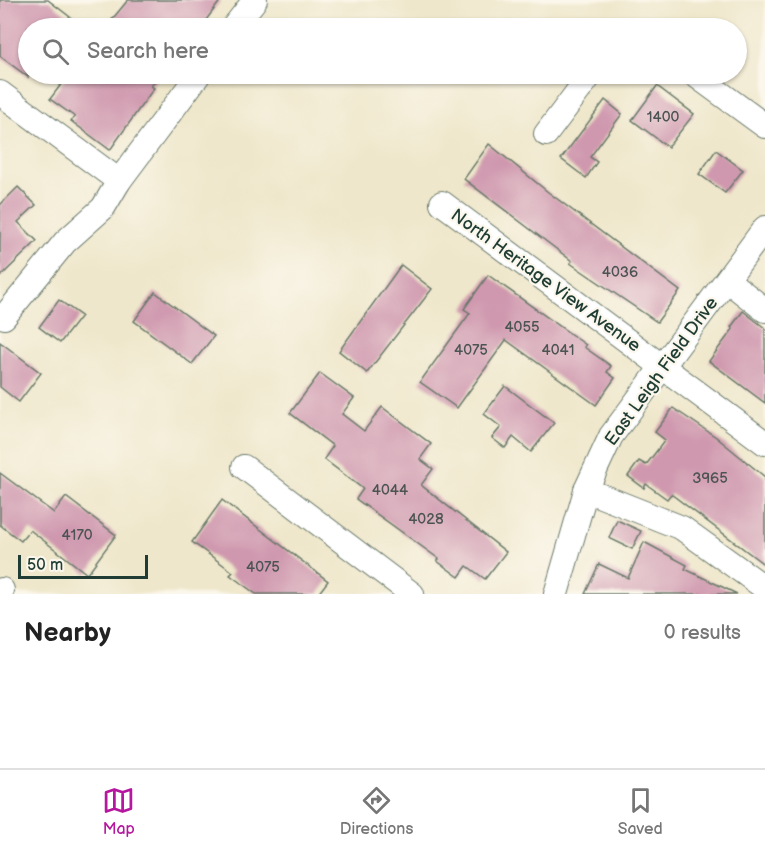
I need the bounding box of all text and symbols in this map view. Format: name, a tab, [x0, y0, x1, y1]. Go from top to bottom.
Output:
search box	[18, 18, 747, 84]
icon: search	[39, 35, 72, 68]
text: Search here	[87, 38, 209, 65]
house number: 1400	[647, 108, 679, 127]
street label: North Heritage View Avenue	[447, 205, 645, 356]
house number: 4036	[602, 263, 638, 282]
street label: East Leigh Field Drive	[601, 293, 722, 450]
house number: 4055	[504, 318, 540, 337]
house number: 4075	[454, 341, 488, 360]
house number: 4041	[542, 341, 574, 360]
house number: 3965	[692, 469, 728, 488]
house number: 4044	[372, 481, 408, 500]
house number: 4028	[408, 510, 444, 529]
house number: 4170	[61, 526, 93, 545]
scale bar	[18, 552, 148, 580]
text: 50 m	[27, 556, 63, 575]
house number: 4075	[246, 558, 280, 577]
text: Nearby	[24, 618, 111, 649]
text: 0 results	[664, 621, 741, 645]
tab: Map	[102, 784, 135, 839]
tab: Directions	[340, 784, 413, 839]
tab: Saved	[618, 784, 663, 839]

